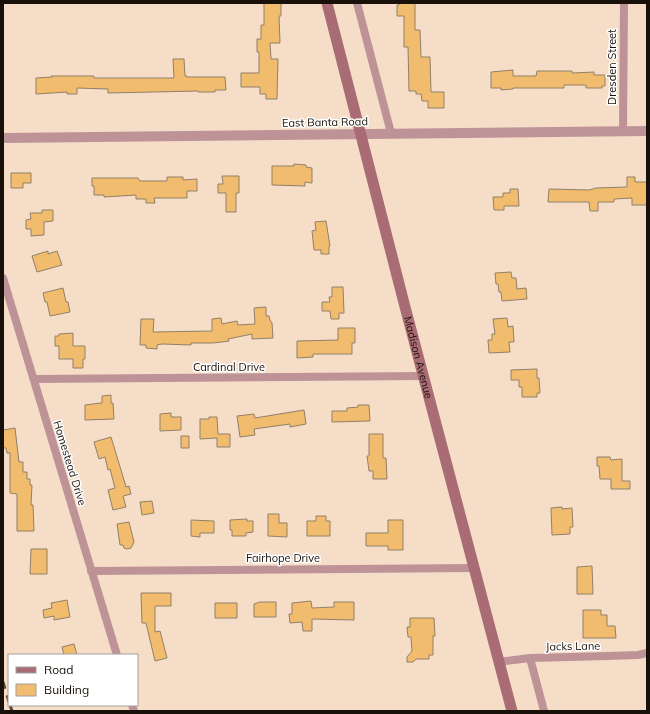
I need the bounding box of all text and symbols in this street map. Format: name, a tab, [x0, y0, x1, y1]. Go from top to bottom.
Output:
street label: Dresden Street	[605, 29, 619, 105]
street label: East Banta Road	[282, 114, 368, 130]
street label: Madison Avenue	[401, 315, 436, 400]
street label: Cardinal Drive	[193, 360, 265, 374]
street label: Homestead Drive	[50, 419, 90, 507]
street label: Fairhope Drive	[246, 551, 320, 565]
street label: Jacks Lane	[546, 639, 600, 653]
legend	[8, 654, 138, 706]
text: Road	[44, 662, 73, 677]
text: Building	[44, 682, 89, 697]

